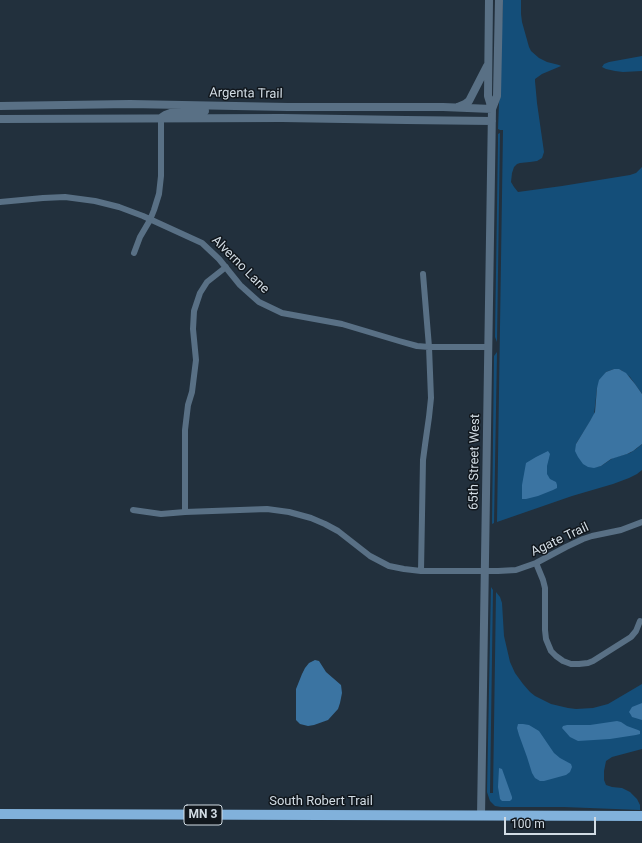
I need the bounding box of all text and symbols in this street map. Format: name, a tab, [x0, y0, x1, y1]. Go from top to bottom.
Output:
street label: Argenta Trail	[209, 86, 283, 102]
street label: Alverno Lane	[208, 233, 272, 297]
street label: 65th Street West	[466, 414, 484, 510]
street label: Agate Trail	[529, 520, 591, 560]
street label: South Robert Trail	[269, 794, 373, 810]
road number: MN 3	[184, 805, 222, 825]
scale bar	[506, 809, 598, 835]
text: 100 m	[511, 817, 545, 831]

